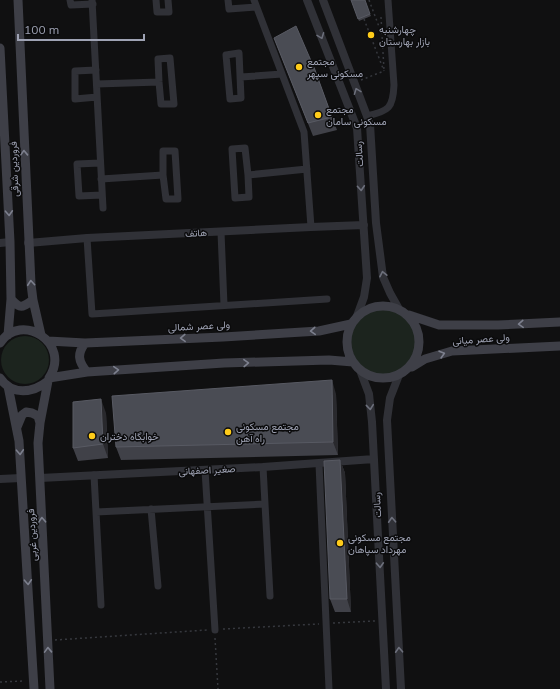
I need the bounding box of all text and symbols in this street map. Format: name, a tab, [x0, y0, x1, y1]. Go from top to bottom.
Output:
scale bar	[18, 16, 144, 42]
text: 100 m	[24, 22, 59, 37]
place label: چهارشنبه بازار بهارستان	[379, 23, 430, 48]
marker: چهارشنبه بازار بهارستان	[366, 30, 376, 40]
one-way arrow	[317, 33, 325, 40]
place label: مجتمع مسکونی سپهر	[306, 55, 363, 81]
marker: مجتمع مسکونی سپهر	[294, 62, 304, 72]
one-way arrow	[354, 87, 362, 94]
place label: مجتمع مسکونی سامان	[326, 103, 387, 128]
marker: مجتمع مسکونی سامان	[313, 110, 323, 120]
street label: فروردین شرقی	[7, 141, 21, 197]
street label: رسالت	[352, 141, 366, 167]
one-way arrow	[20, 150, 29, 156]
one-way arrow	[357, 184, 366, 191]
one-way arrow	[4, 210, 13, 216]
street label: هاتف	[185, 226, 207, 240]
one-way arrow	[380, 270, 388, 277]
one-way arrow	[26, 280, 35, 286]
street label: ولی عصر شمالی	[168, 318, 230, 334]
one-way arrow	[518, 319, 524, 328]
one-way arrow	[310, 327, 316, 336]
street label: ولی عصر میانی	[452, 331, 510, 347]
one-way arrow	[180, 334, 186, 343]
one-way arrow	[439, 350, 446, 359]
one-way arrow	[243, 358, 249, 367]
one-way arrow	[113, 366, 119, 375]
one-way arrow	[366, 404, 375, 410]
place label: مجتمع مسکونی راه آهن	[236, 420, 299, 445]
marker: مجتمع مسکونی راه آهن	[223, 427, 233, 437]
place label: خوابگاه دختران	[100, 430, 159, 443]
marker: خوابگاه دختران	[87, 431, 97, 441]
one-way arrow	[16, 449, 24, 455]
street label: صغیر اصفهانی	[178, 462, 236, 478]
street label: رسالت	[370, 492, 384, 518]
street label: فروردین غربی	[24, 508, 40, 562]
one-way arrow	[38, 517, 46, 523]
one-way arrow	[388, 517, 396, 523]
place label: مجتمع مسکونی مهرداد سپاهان	[348, 531, 411, 557]
marker: مجتمع مسکونی مهرداد سپاهان	[335, 538, 345, 548]
one-way arrow	[376, 562, 384, 568]
one-way arrow	[23, 579, 32, 585]
one-way arrow	[44, 647, 52, 653]
one-way arrow	[395, 647, 403, 653]

